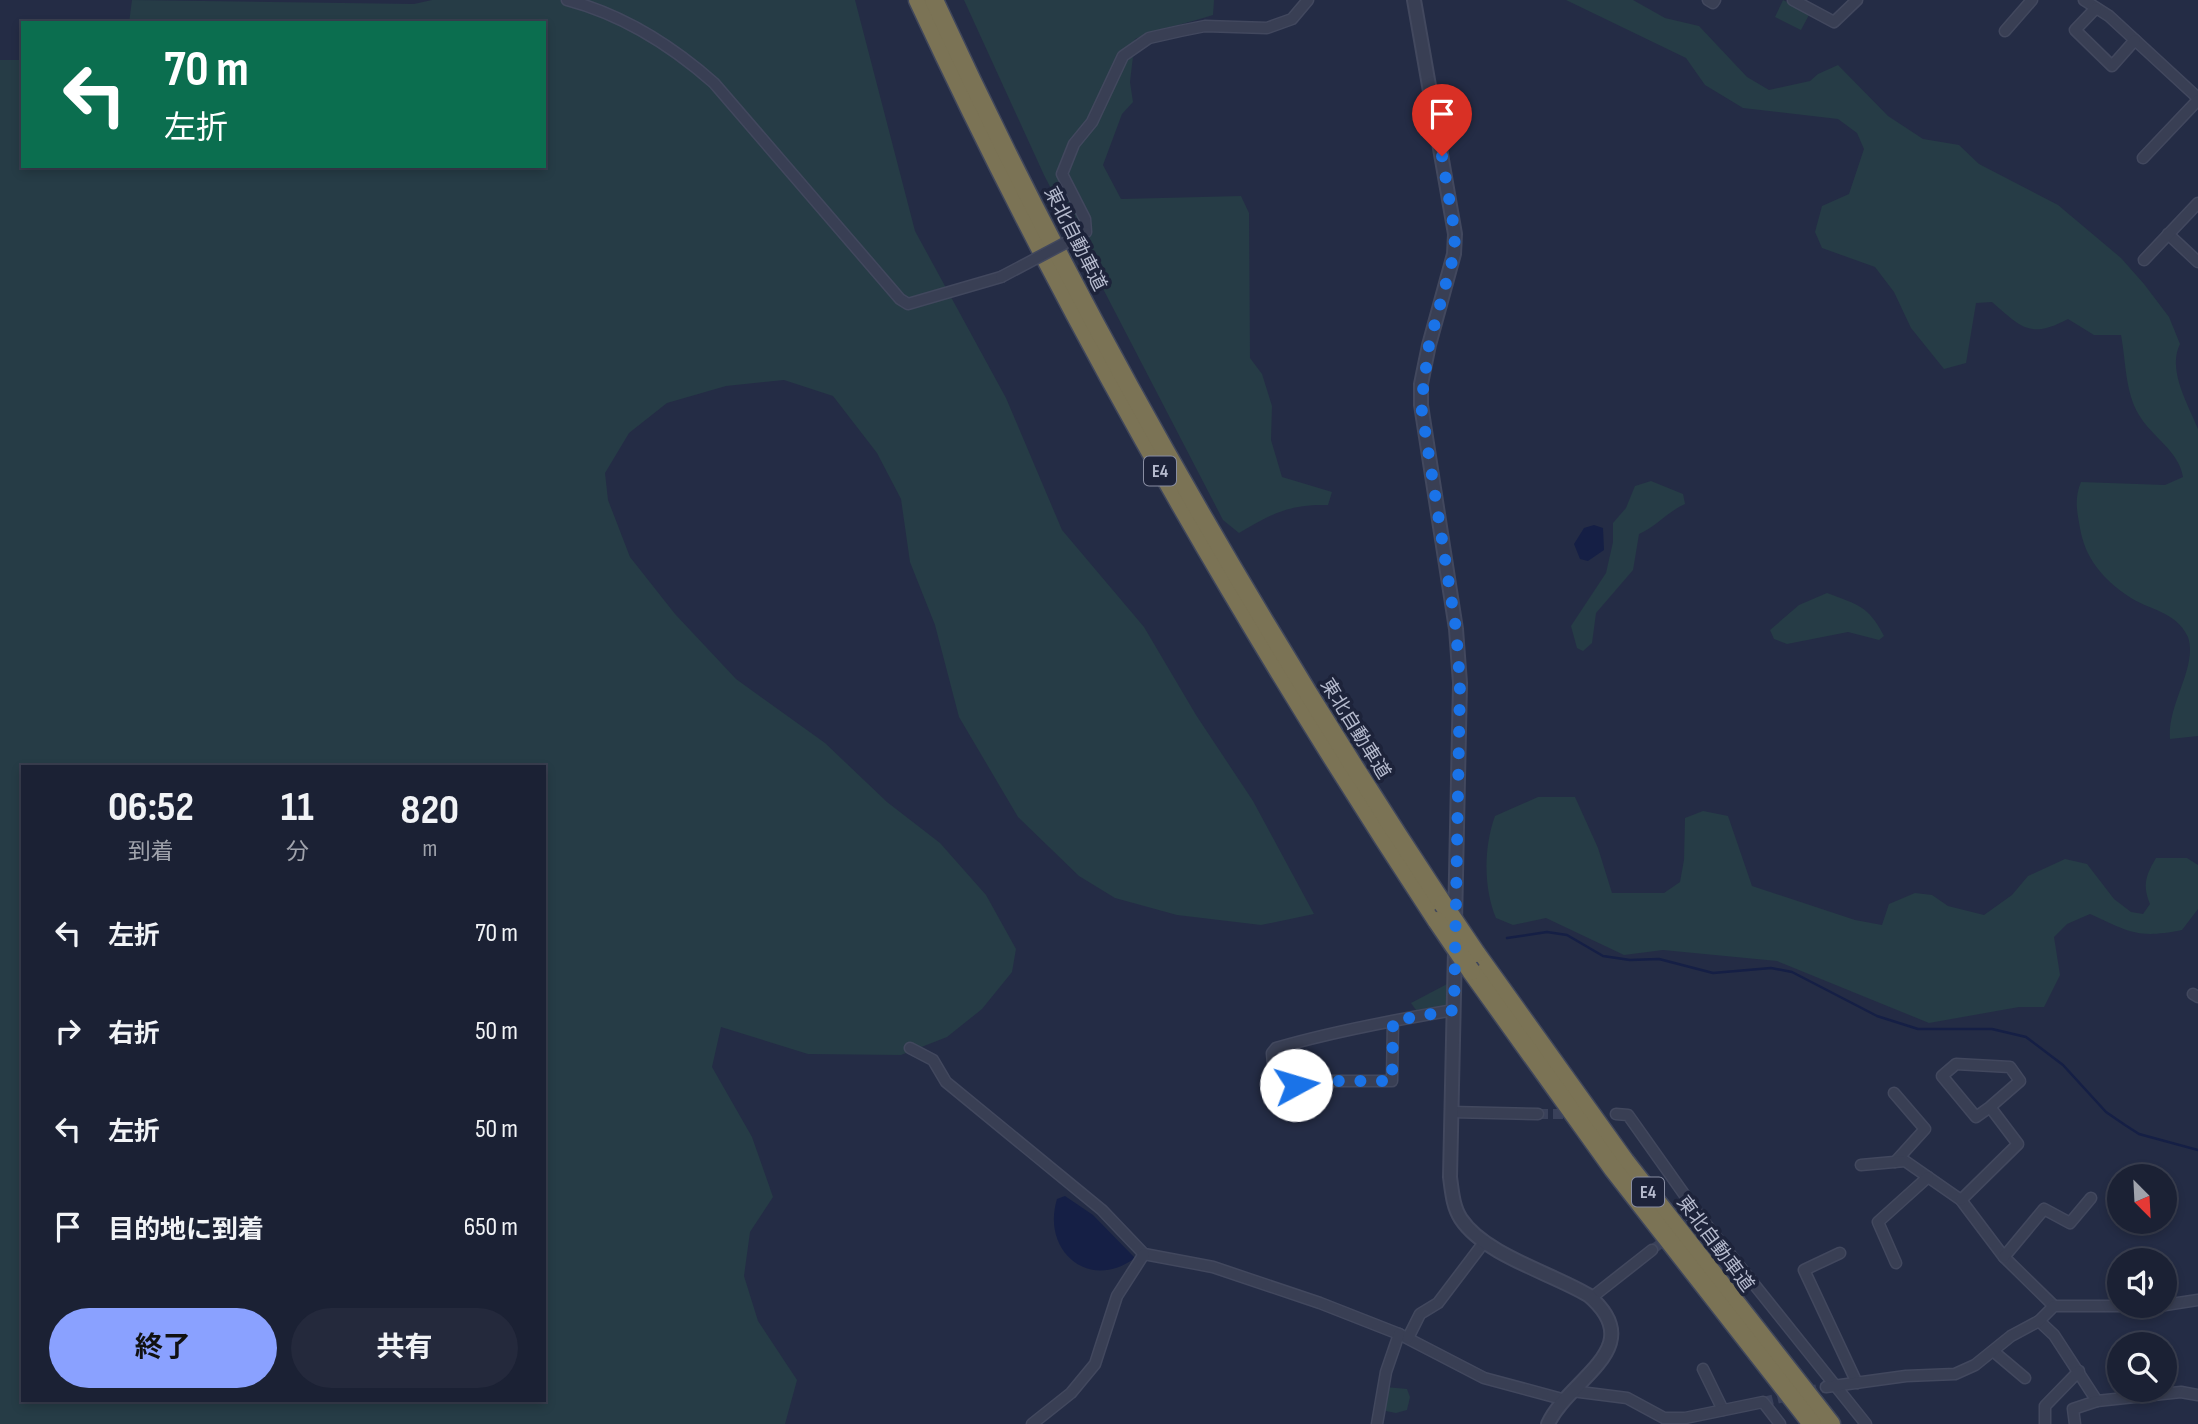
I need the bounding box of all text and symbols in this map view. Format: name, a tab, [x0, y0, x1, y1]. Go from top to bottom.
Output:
text: 70 m	[164, 41, 249, 100]
icon: left	[49, 49, 140, 140]
pin	[1412, 84, 1472, 156]
icon: arrive	[1423, 95, 1461, 133]
text: 左折	[164, 109, 228, 148]
street label: 東北自動車道	[1039, 183, 1111, 295]
road number: E4	[1144, 457, 1176, 486]
street label: 東北自動車道	[1315, 675, 1395, 783]
text: 06:52	[108, 782, 194, 833]
text: 11	[281, 782, 314, 833]
text: 820	[401, 785, 459, 836]
text: m	[422, 835, 437, 863]
text: 到着	[128, 838, 174, 866]
text: 分	[286, 838, 309, 866]
icon: left	[49, 914, 87, 952]
text: 70 m	[475, 918, 518, 949]
text: 左折	[108, 921, 160, 952]
icon: right	[49, 1012, 87, 1050]
text: 50 m	[475, 1016, 518, 1047]
text: 右折	[108, 1019, 160, 1050]
position arrow	[1259, 1048, 1333, 1122]
icon: left	[49, 1110, 87, 1148]
text: 50 m	[475, 1114, 518, 1145]
text: 左折	[108, 1117, 160, 1148]
north arrow	[2107, 1164, 2177, 1234]
map controls	[2107, 1164, 2177, 1402]
road number: E4	[1632, 1177, 1664, 1206]
street label: 東北自動車道	[1672, 1192, 1758, 1296]
icon: arrive	[49, 1208, 87, 1246]
text: 650 m	[464, 1212, 518, 1243]
text: 目的地に到着	[108, 1215, 264, 1246]
button: sound	[2107, 1248, 2177, 1318]
button: 終了	[49, 1308, 277, 1388]
button: 共有	[291, 1308, 518, 1388]
button: search	[2107, 1332, 2177, 1402]

